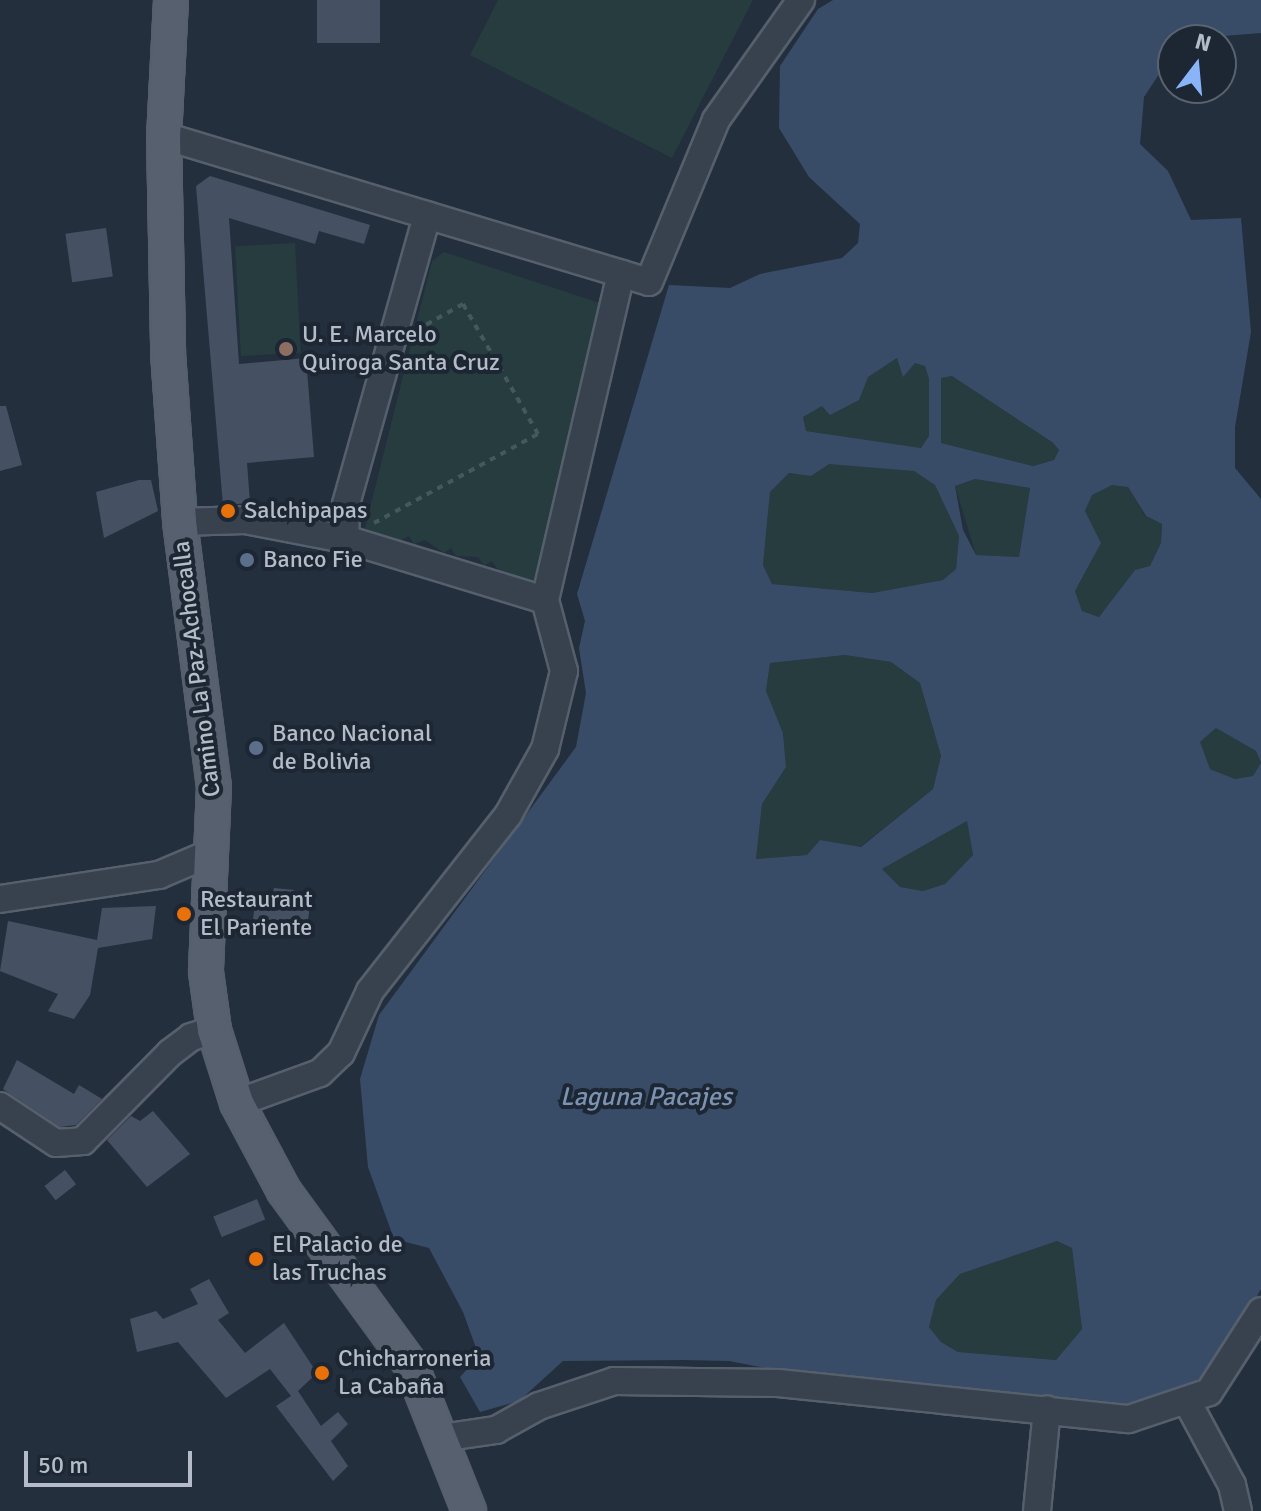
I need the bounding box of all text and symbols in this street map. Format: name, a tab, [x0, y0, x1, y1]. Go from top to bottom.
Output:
north arrow	[1157, 24, 1237, 104]
text: N	[1192, 27, 1214, 57]
place label: U. E. Marcelo Quiroga Santa Cruz	[302, 321, 500, 377]
marker: U. E. Marcelo Quiroga Santa Cruz	[277, 340, 295, 358]
place label: Salchipapas	[244, 497, 367, 525]
marker: Salchipapas	[219, 502, 237, 520]
street label: Camino La Paz-Achocalla	[167, 539, 227, 799]
place label: Banco Fie	[263, 546, 363, 574]
marker: Banco Fie	[238, 551, 256, 569]
place label: Banco Nacional de Bolivia	[272, 720, 432, 776]
marker: Banco Nacional de Bolivia	[247, 739, 265, 757]
place label: Restaurant El Pariente	[200, 886, 313, 942]
marker: Restaurant El Pariente	[175, 905, 193, 923]
water label: Laguna Pacajes	[560, 1082, 732, 1114]
place label: El Palacio de las Truchas	[272, 1231, 403, 1287]
marker: El Palacio de las Truchas	[247, 1250, 265, 1268]
place label: Chicharroneria La Cabaña	[338, 1345, 491, 1401]
marker: Chicharroneria La Cabaña	[313, 1364, 331, 1382]
scale bar	[28, 1435, 196, 1485]
text: 50 m	[38, 1450, 88, 1480]

